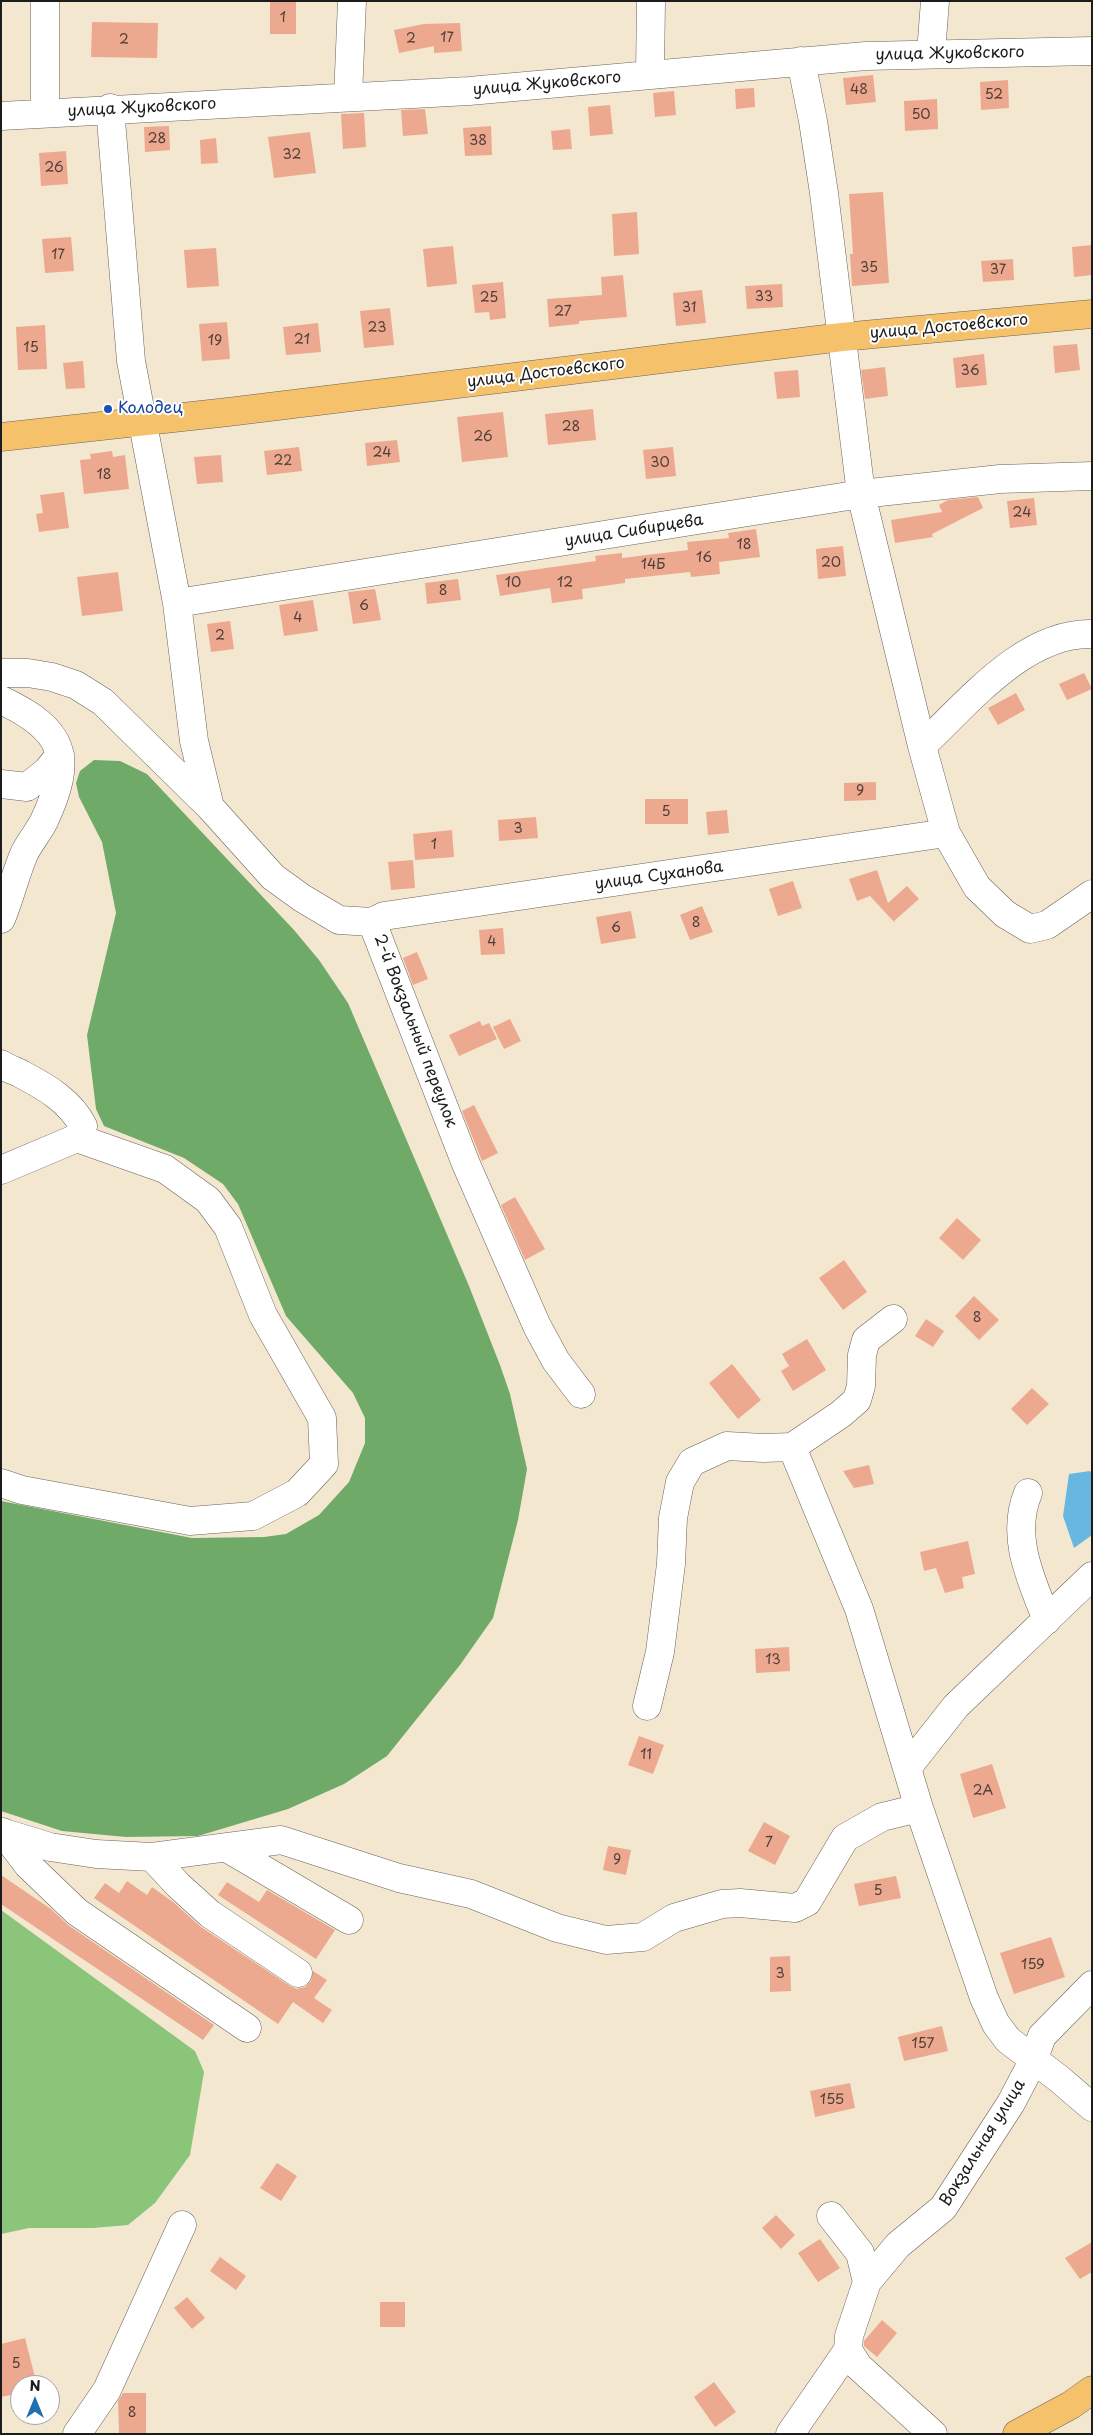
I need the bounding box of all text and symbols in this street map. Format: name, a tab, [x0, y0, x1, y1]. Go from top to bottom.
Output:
house number: 1	[280, 10, 286, 26]
house number: 17	[440, 30, 454, 46]
house number: 2	[406, 31, 416, 47]
house number: 2	[119, 32, 129, 48]
street label: улица Жуковского	[875, 43, 1025, 65]
street label: улица Жуковского	[472, 68, 622, 100]
house number: 48	[850, 82, 868, 98]
house number: 52	[985, 87, 1003, 103]
street label: улица Жуковского	[67, 95, 217, 121]
house number: 50	[911, 107, 931, 123]
house number: 28	[148, 131, 166, 147]
house number: 38	[469, 133, 487, 149]
house number: 32	[283, 147, 301, 163]
house number: 26	[44, 160, 64, 176]
house number: 17	[51, 247, 65, 263]
house number: 35	[860, 260, 878, 276]
house number: 37	[990, 262, 1006, 278]
house number: 33	[755, 289, 773, 305]
house number: 25	[480, 290, 498, 306]
house number: 31	[682, 300, 696, 316]
house number: 27	[554, 304, 572, 320]
street label: улица Достоевского	[869, 311, 1029, 343]
house number: 23	[368, 320, 386, 336]
house number: 21	[294, 332, 310, 348]
house number: 19	[208, 333, 222, 349]
house number: 15	[23, 340, 39, 356]
street label: улица Достоевского	[466, 354, 626, 392]
house number: 36	[960, 363, 980, 379]
place label: Колодец	[118, 399, 183, 419]
marker: Колодец	[102, 403, 114, 415]
house number: 28	[562, 419, 580, 435]
house number: 26	[473, 429, 493, 445]
house number: 24	[373, 445, 391, 461]
house number: 22	[274, 453, 292, 469]
house number: 30	[650, 455, 670, 471]
house number: 18	[96, 467, 112, 483]
house number: 24	[1013, 505, 1031, 521]
street label: улица Сибирцева	[563, 511, 705, 551]
house number: 18	[736, 537, 752, 553]
house number: 16	[696, 550, 712, 566]
house number: 20	[821, 555, 841, 571]
house number: 14Б	[641, 557, 665, 573]
house number: 10	[505, 575, 521, 591]
house number: 12	[557, 575, 573, 591]
house number: 8	[439, 583, 447, 599]
house number: 6	[359, 598, 369, 614]
house number: 4	[293, 610, 303, 626]
house number: 2	[215, 628, 225, 644]
house number: 9	[856, 783, 864, 799]
house number: 5	[661, 804, 671, 820]
house number: 3	[513, 821, 523, 837]
house number: 1	[431, 837, 437, 853]
street label: улица Суханова	[594, 857, 724, 895]
house number: 8	[692, 915, 700, 931]
house number: 6	[611, 920, 621, 936]
street label: 2-й Вокзальный переулок	[369, 932, 461, 1130]
house number: 4	[487, 934, 497, 950]
house number: 8	[973, 1310, 981, 1326]
house number: 13	[765, 1652, 781, 1668]
house number: 11	[640, 1747, 652, 1763]
house number: 2А	[973, 1783, 993, 1799]
house number: 7	[765, 1835, 773, 1851]
house number: 9	[613, 1852, 621, 1868]
house number: 5	[873, 1883, 883, 1899]
house number: 159	[1021, 1957, 1045, 1973]
house number: 3	[775, 1966, 785, 1982]
house number: 157	[912, 2036, 934, 2052]
street label: Вокзальная улица	[936, 2076, 1030, 2210]
house number: 155	[820, 2092, 844, 2108]
house number: 5	[11, 2356, 21, 2372]
north arrow	[10, 2375, 60, 2425]
text: N	[29, 2375, 41, 2396]
house number: 8	[128, 2405, 136, 2421]

